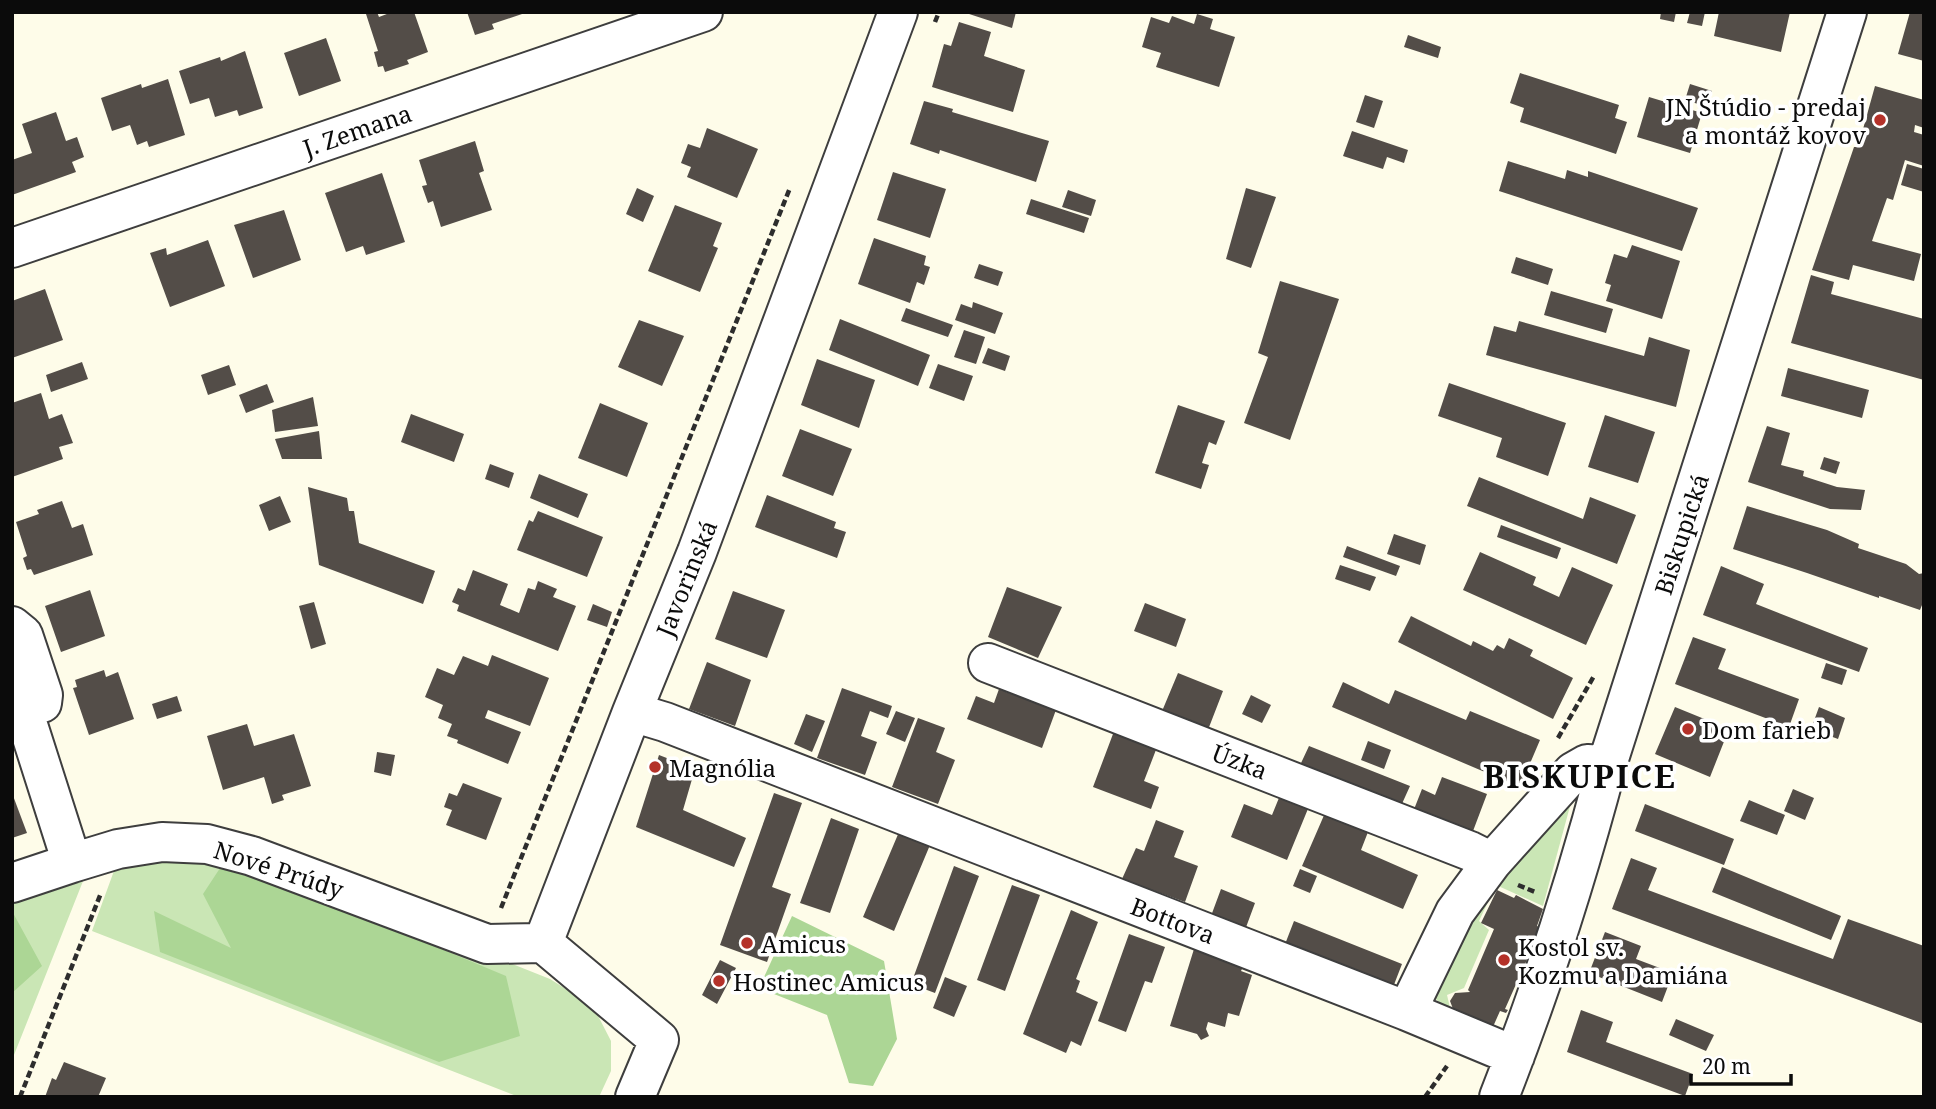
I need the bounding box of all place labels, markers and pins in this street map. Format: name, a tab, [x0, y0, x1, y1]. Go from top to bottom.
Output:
place label: JN Štúdio - predaj a montáž kovov	[1665, 90, 1866, 151]
marker: JN Štúdio - predaj a montáž kovov	[1872, 112, 1888, 128]
place label: Dom farieb	[1702, 713, 1831, 746]
marker: Dom farieb	[1680, 721, 1696, 737]
place label: Magnólia	[669, 751, 776, 784]
marker: Magnólia	[647, 759, 663, 775]
place label: Amicus	[761, 927, 846, 960]
place label: Kostol sv. Kozmu a Damiána	[1518, 930, 1728, 991]
marker: Amicus	[739, 935, 755, 951]
marker: Kostol sv. Kozmu a Damiána	[1496, 952, 1512, 968]
place label: Hostinec Amicus	[733, 965, 924, 998]
marker: Hostinec Amicus	[711, 973, 727, 989]

